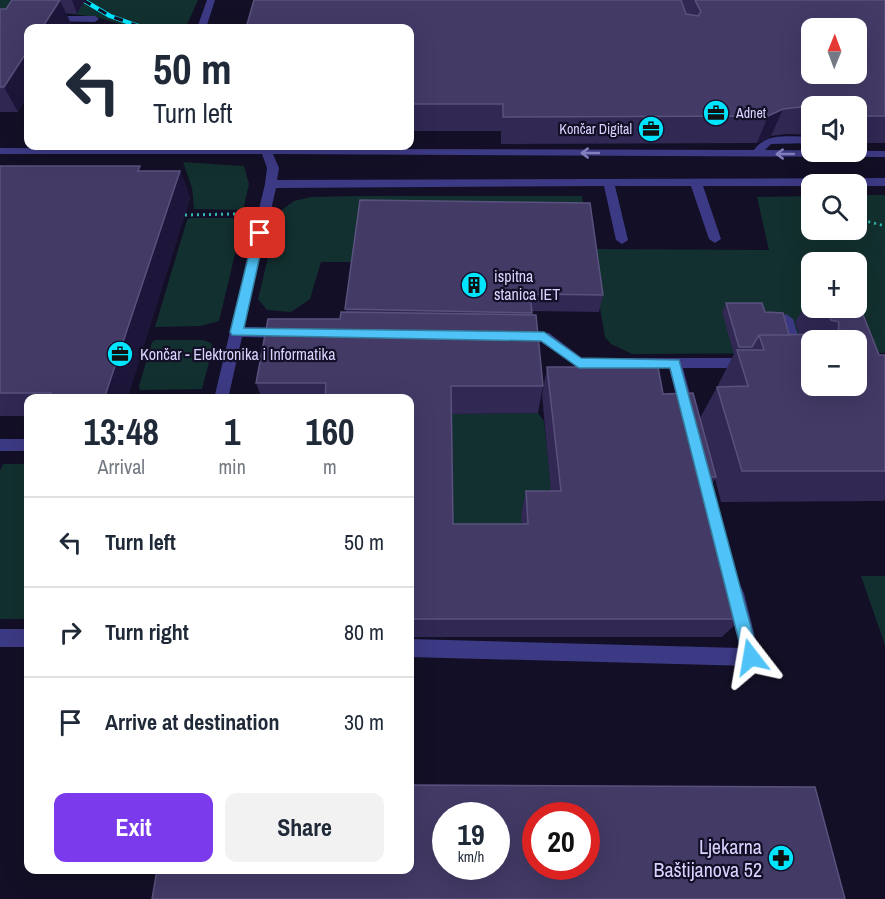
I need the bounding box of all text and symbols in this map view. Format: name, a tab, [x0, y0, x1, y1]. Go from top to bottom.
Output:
north arrow	[801, 18, 867, 84]
map controls	[801, 18, 867, 396]
text: 50 m	[153, 41, 232, 97]
icon: left	[54, 48, 132, 126]
text: Turn left	[153, 95, 232, 131]
button: sound	[801, 96, 867, 162]
office icon: Adnet	[701, 98, 731, 128]
place label: Adnet	[735, 104, 766, 122]
office icon: Končar Digital	[636, 114, 666, 144]
place label: Končar Digital	[559, 120, 632, 138]
one-way arrow	[580, 147, 600, 159]
one-way arrow	[775, 148, 795, 160]
button: search	[801, 174, 867, 240]
pin	[234, 207, 285, 258]
icon: arrive	[243, 216, 276, 249]
button: +	[801, 252, 867, 318]
place label: ispitna stanica IET	[494, 265, 560, 305]
building icon: ispitna stanica IET	[459, 270, 489, 300]
button: −	[801, 330, 867, 396]
office icon: Končar - Elektronika i Informatika	[105, 339, 135, 369]
place label: Končar - Elektronika i Informatika	[140, 343, 336, 365]
text: 13:48	[83, 408, 159, 456]
text: 1	[224, 408, 240, 456]
text: 160	[305, 408, 355, 456]
text: Arrival	[98, 453, 145, 480]
text: min	[218, 453, 246, 480]
text: m	[323, 453, 337, 480]
icon: left	[54, 526, 87, 559]
text: Turn left	[105, 527, 176, 557]
text: 50 m	[344, 527, 384, 557]
icon: right	[54, 616, 87, 649]
text: Turn right	[105, 617, 189, 647]
text: 80 m	[344, 617, 384, 647]
position arrow	[719, 625, 783, 689]
icon: arrive	[54, 706, 87, 739]
text: Arrive at destination	[105, 707, 279, 737]
text: 30 m	[344, 707, 384, 737]
button: Exit	[54, 793, 213, 862]
button: Share	[225, 793, 384, 862]
speed limit sign: 20	[522, 802, 600, 880]
text: 19	[457, 814, 485, 854]
place label: Ljekarna Baštijanova 52	[654, 833, 762, 883]
pharmacy icon: Ljekarna Baštijanova 52	[766, 843, 796, 873]
text: km/h	[458, 846, 484, 867]

